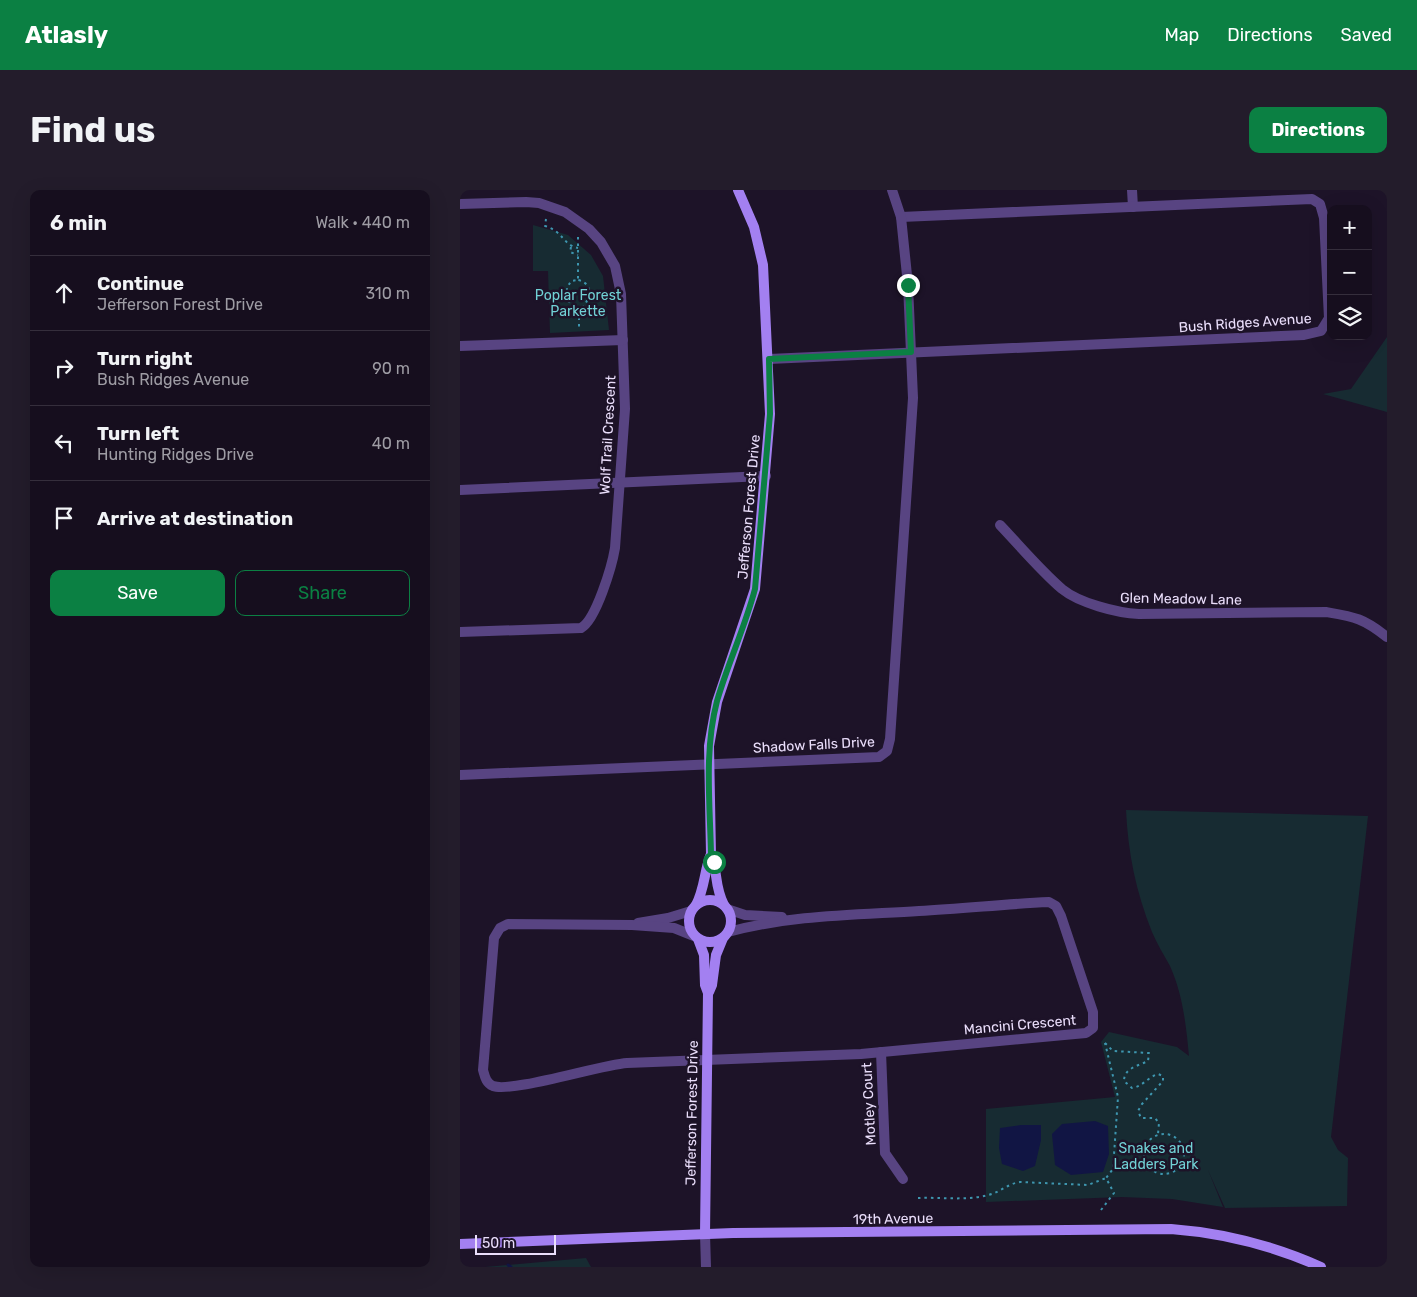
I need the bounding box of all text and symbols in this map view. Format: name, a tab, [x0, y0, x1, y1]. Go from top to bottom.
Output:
text: Atlasly	[25, 21, 108, 49]
text: Map	[1164, 24, 1199, 46]
text: Directions	[1227, 24, 1313, 46]
text: Saved	[1341, 24, 1392, 46]
button: Directions	[1249, 107, 1387, 153]
text: Find us	[30, 109, 155, 151]
map controls	[1327, 205, 1372, 340]
button: +	[1327, 205, 1372, 250]
text: 6 min	[50, 210, 107, 235]
text: Walk · 440 m	[315, 213, 410, 232]
button: −	[1327, 250, 1372, 295]
text: Continue	[97, 272, 184, 295]
route end	[897, 274, 920, 297]
icon: ahead	[50, 279, 78, 307]
text: 310 m	[366, 284, 410, 303]
park label: Poplar Forest Parkette	[535, 287, 622, 320]
text: Jefferson Forest Drive	[97, 295, 263, 314]
button: layers	[1327, 295, 1372, 340]
street label: Bush Ridges Avenue	[1178, 310, 1312, 336]
text: Turn right	[97, 347, 192, 370]
icon: right	[50, 354, 78, 382]
text: 90 m	[372, 359, 410, 378]
text: Bush Ridges Avenue	[97, 370, 249, 389]
street label: Wolf Trail Crescent	[596, 374, 620, 495]
text: Turn left	[97, 422, 179, 445]
icon: left	[50, 429, 78, 457]
text: 40 m	[372, 434, 410, 453]
street label: Jefferson Forest Drive	[734, 434, 764, 580]
text: Hunting Ridges Drive	[97, 445, 254, 464]
icon: arrive	[50, 504, 78, 532]
text: Arrive at destination	[97, 507, 293, 530]
button: Save	[50, 570, 225, 616]
button: Share	[235, 570, 410, 616]
street label: Glen Meadow Lane	[1120, 589, 1242, 609]
street label: Shadow Falls Drive	[753, 733, 876, 757]
route start	[703, 851, 726, 874]
street label: Mancini Crescent	[963, 1012, 1077, 1038]
street label: Jefferson Forest Drive	[682, 1040, 702, 1186]
street label: Motley Court	[858, 1062, 880, 1146]
park label: Snakes and Ladders Park	[1113, 1140, 1199, 1173]
street label: 19th Avenue	[853, 1210, 933, 1228]
scale bar	[475, 1232, 556, 1255]
text: 50 m	[482, 1235, 515, 1252]

